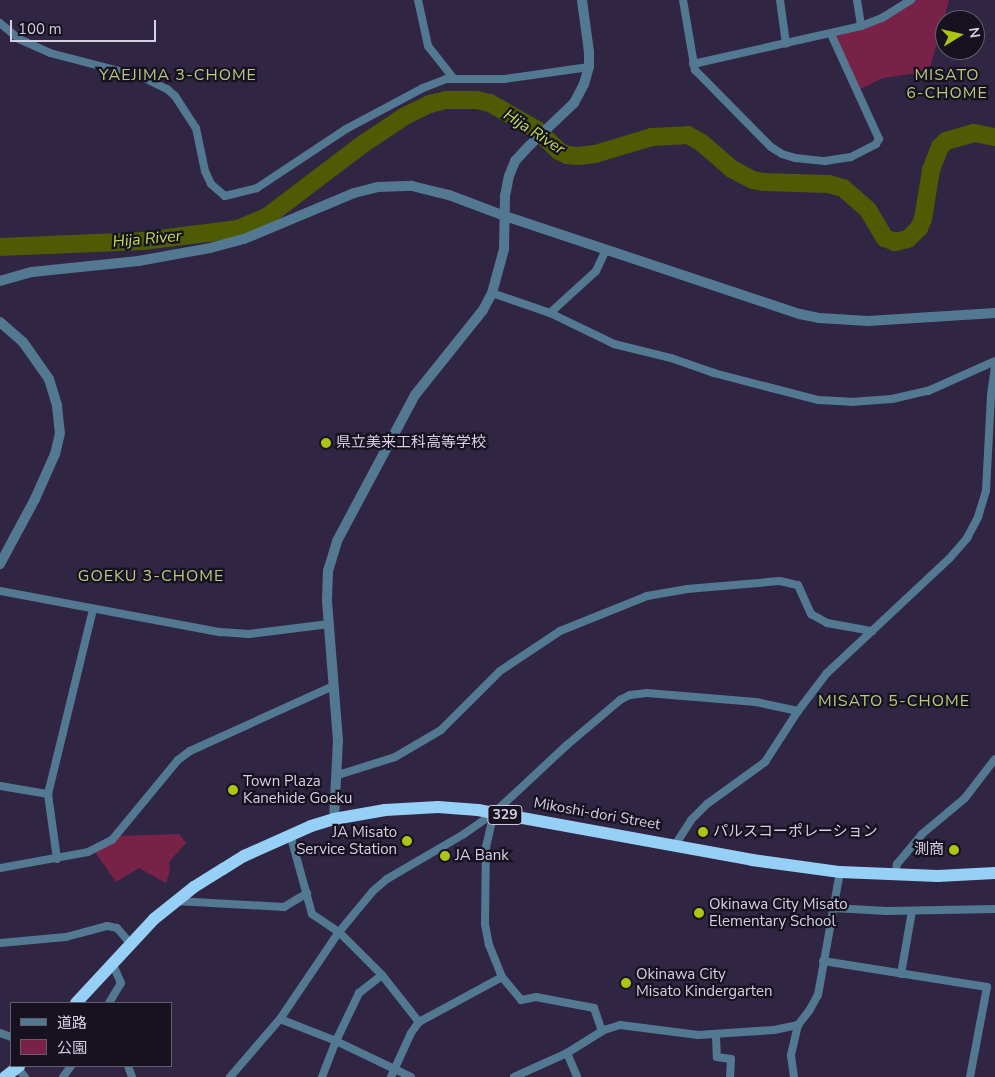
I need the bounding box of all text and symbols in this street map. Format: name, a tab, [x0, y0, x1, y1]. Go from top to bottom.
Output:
scale bar	[12, 10, 159, 42]
north arrow	[935, 10, 985, 60]
text: 100 m	[18, 19, 62, 39]
text: N	[964, 26, 985, 39]
district label: YAEJIMA 3-CHOME	[97, 65, 259, 85]
district label: MISATO 6-CHOME	[905, 65, 989, 103]
water label: Hija River	[500, 105, 568, 159]
water label: Hija River	[112, 226, 182, 252]
place label: 県立美来工科高等学校	[336, 434, 486, 452]
marker: 県立美来工科高等学校	[320, 437, 332, 449]
district label: GOEKU 3-CHOME	[76, 566, 226, 586]
district label: MISATO 5-CHOME	[816, 691, 972, 711]
place label: Town Plaza Kanehide Goeku	[243, 772, 353, 807]
marker: Town Plaza Kanehide Goeku	[227, 784, 239, 796]
street label: Mikoshi-dori Street	[532, 794, 662, 834]
road number: 329	[486, 804, 524, 826]
place label: JA Misato Service Station	[296, 823, 397, 858]
place label: パルスコーポレーション	[713, 823, 878, 841]
marker: パルスコーポレーション	[697, 826, 709, 838]
marker: JA Misato Service Station	[401, 835, 413, 847]
place label: 測商	[914, 841, 944, 859]
marker: 測商	[948, 844, 960, 856]
place label: JA Bank	[455, 847, 509, 865]
marker: JA Bank	[439, 850, 451, 862]
place label: Okinawa City Misato Elementary School	[709, 895, 848, 930]
marker: Okinawa City Misato Elementary School	[693, 907, 705, 919]
place label: Okinawa City Misato Kindergarten	[636, 965, 772, 1000]
marker: Okinawa City Misato Kindergarten	[620, 977, 632, 989]
legend	[10, 1002, 172, 1067]
text: 道路	[57, 1013, 87, 1033]
text: 公園	[57, 1038, 87, 1058]

